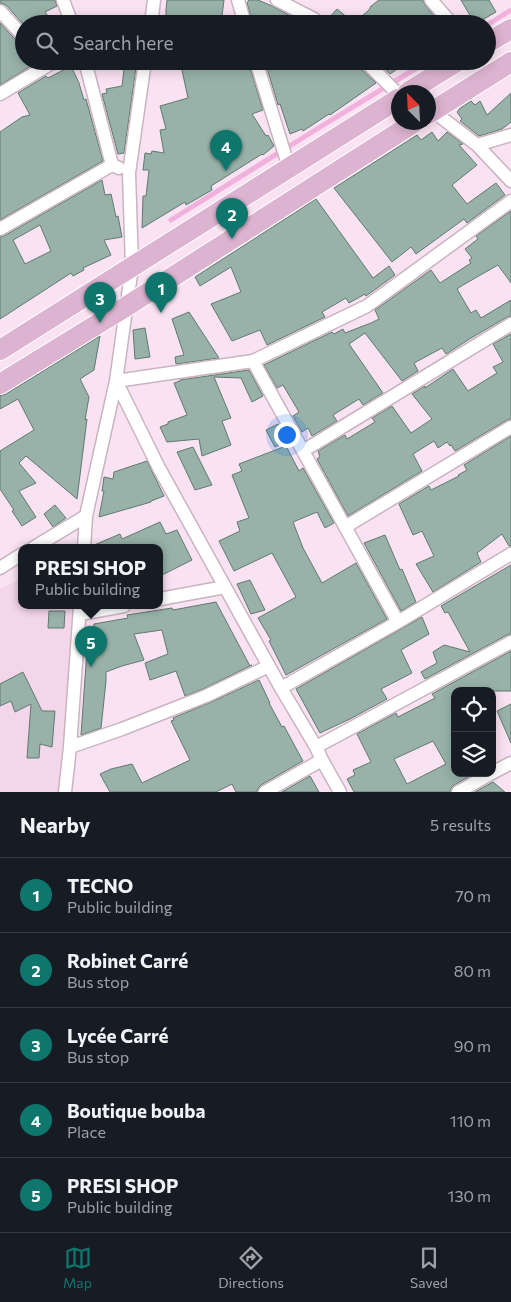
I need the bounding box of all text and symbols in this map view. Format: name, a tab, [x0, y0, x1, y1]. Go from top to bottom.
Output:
search box	[15, 15, 496, 70]
icon: search	[33, 29, 61, 57]
text: Search here	[73, 31, 173, 54]
north arrow	[391, 85, 436, 130]
pin: 4	[210, 130, 242, 171]
pin: 2	[216, 198, 248, 239]
pin: 1	[145, 272, 177, 313]
pin: 3	[84, 282, 116, 323]
your location	[274, 422, 300, 448]
popup	[18, 544, 163, 609]
text: PRESI SHOP	[35, 556, 146, 579]
text: Public building	[35, 579, 140, 598]
pin: 5	[75, 626, 107, 667]
map controls	[451, 687, 496, 777]
button: locate	[451, 687, 496, 732]
button: layers	[451, 732, 496, 777]
text: Nearby	[20, 812, 90, 837]
text: 5 results	[430, 815, 491, 834]
text: TECNO	[67, 874, 133, 897]
text: 1	[32, 886, 40, 905]
text: 70 m	[455, 886, 491, 905]
text: Public building	[67, 897, 172, 916]
text: Robinet Carré	[67, 949, 188, 972]
text: 2	[31, 961, 41, 980]
text: 80 m	[454, 961, 491, 980]
text: Bus stop	[67, 972, 129, 991]
text: Lycée Carré	[67, 1024, 169, 1047]
text: 3	[31, 1036, 41, 1055]
text: 90 m	[454, 1036, 491, 1055]
text: Bus stop	[67, 1047, 129, 1066]
text: Boutique bouba	[67, 1099, 205, 1122]
text: 4	[31, 1111, 41, 1130]
text: 110 m	[450, 1111, 491, 1130]
text: Place	[67, 1122, 106, 1141]
text: PRESI SHOP	[67, 1174, 178, 1197]
text: 5	[31, 1186, 41, 1205]
text: 130 m	[448, 1186, 491, 1205]
text: Public building	[67, 1197, 172, 1216]
tab: Map	[63, 1244, 92, 1291]
tab: Directions	[218, 1244, 284, 1291]
tab: Saved	[410, 1244, 448, 1291]

